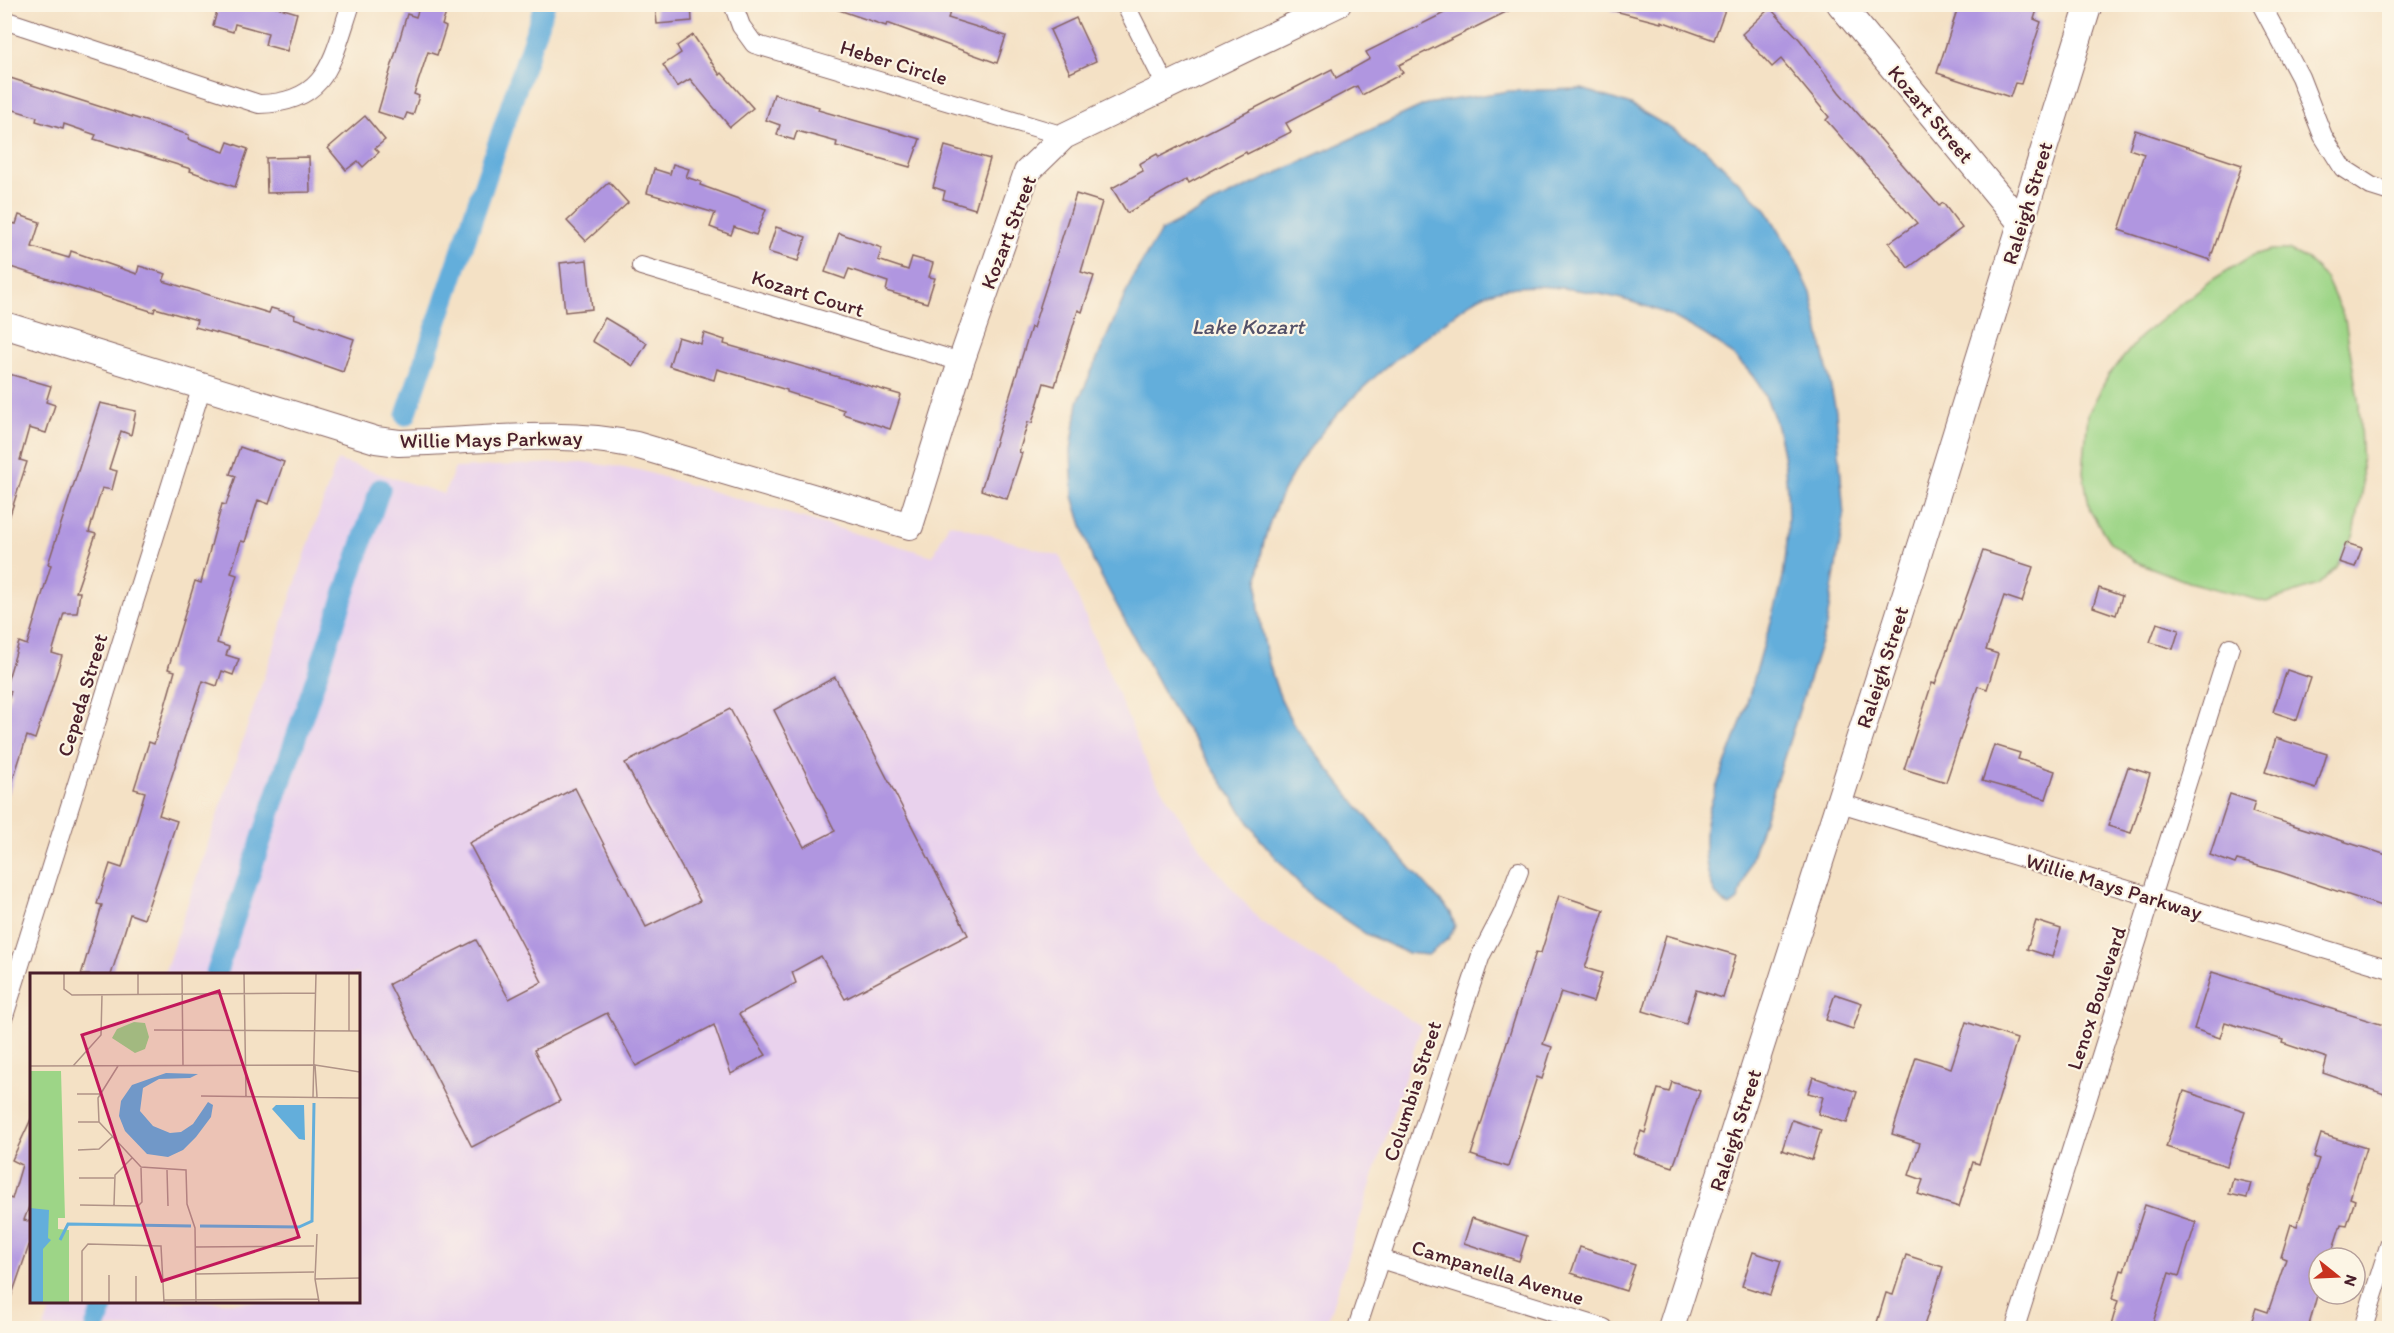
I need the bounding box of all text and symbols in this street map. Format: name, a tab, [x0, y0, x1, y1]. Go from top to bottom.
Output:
street label: Heber Circle	[837, 34, 951, 90]
street label: Kozart Street	[1883, 60, 1979, 168]
street label: Raleigh Street	[1996, 139, 2058, 267]
street label: Kozart Street	[975, 171, 1041, 292]
street label: Kozart Court	[749, 264, 867, 322]
water label: Lake Kozart	[1192, 313, 1306, 340]
street label: Willie Mays Parkway	[399, 425, 583, 453]
street label: Raleigh Street	[1850, 603, 1914, 731]
street label: Cepeda Street	[51, 630, 113, 760]
street label: Willie Mays Parkway	[2023, 847, 2205, 925]
street label: Lenox Boulevard	[2061, 923, 2131, 1073]
inset map	[30, 973, 360, 1303]
street label: Columbia Street	[1378, 1018, 1447, 1164]
street label: Raleigh Street	[1703, 1066, 1767, 1194]
street label: Campanella Avenue	[1409, 1234, 1587, 1310]
north arrow	[2307, 1246, 2367, 1306]
text: N	[2340, 1272, 2361, 1289]

